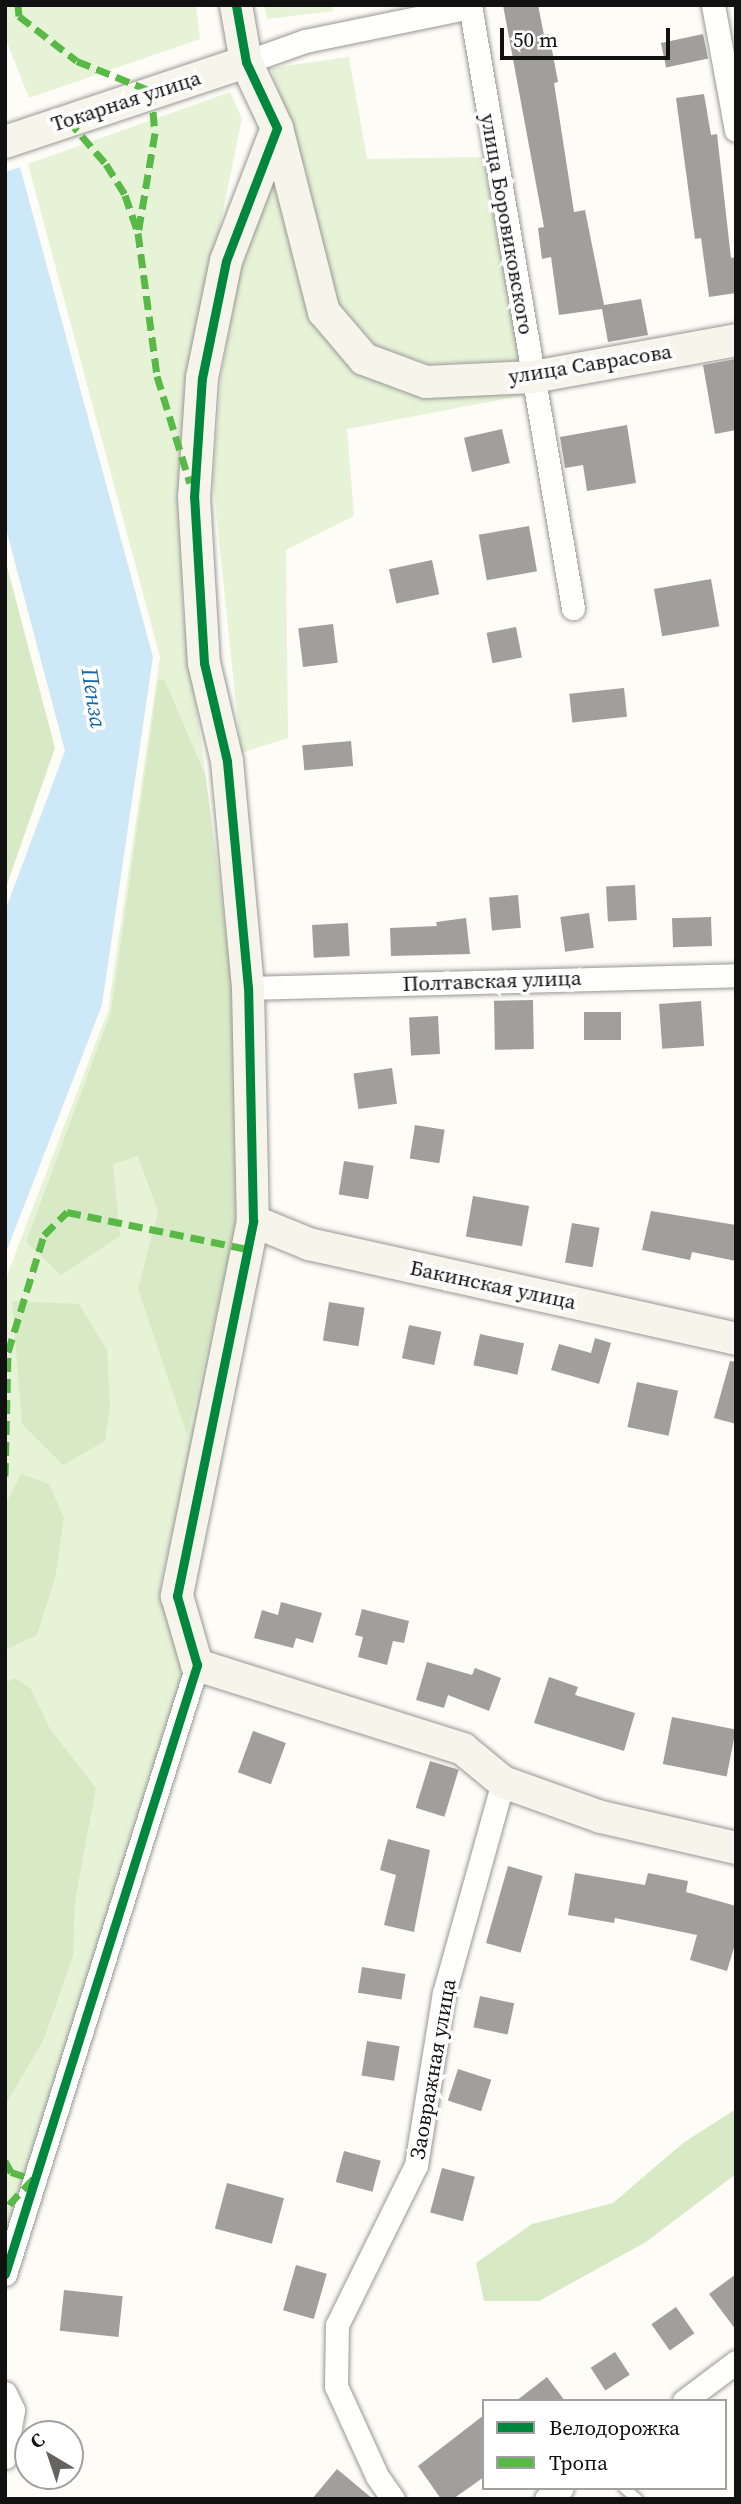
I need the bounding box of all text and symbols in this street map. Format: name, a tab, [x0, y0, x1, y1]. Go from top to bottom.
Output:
scale bar	[503, 14, 673, 58]
text: 50 m	[513, 25, 558, 54]
street label: Токарная улица	[48, 65, 204, 137]
street label: улица Боровиковского	[475, 112, 539, 336]
street label: улица Саврасова	[507, 339, 673, 389]
water label: Пенза	[76, 666, 112, 730]
street label: Полтавская улица	[402, 965, 582, 997]
street label: Бакинская улица	[408, 1255, 578, 1315]
street label: Заовражная улица	[405, 1977, 461, 2161]
legend	[482, 2399, 727, 2490]
text: Велодорожка	[549, 2413, 680, 2442]
north arrow	[14, 2420, 84, 2490]
text: С	[24, 2426, 50, 2454]
text: Тропа	[549, 2448, 608, 2477]

